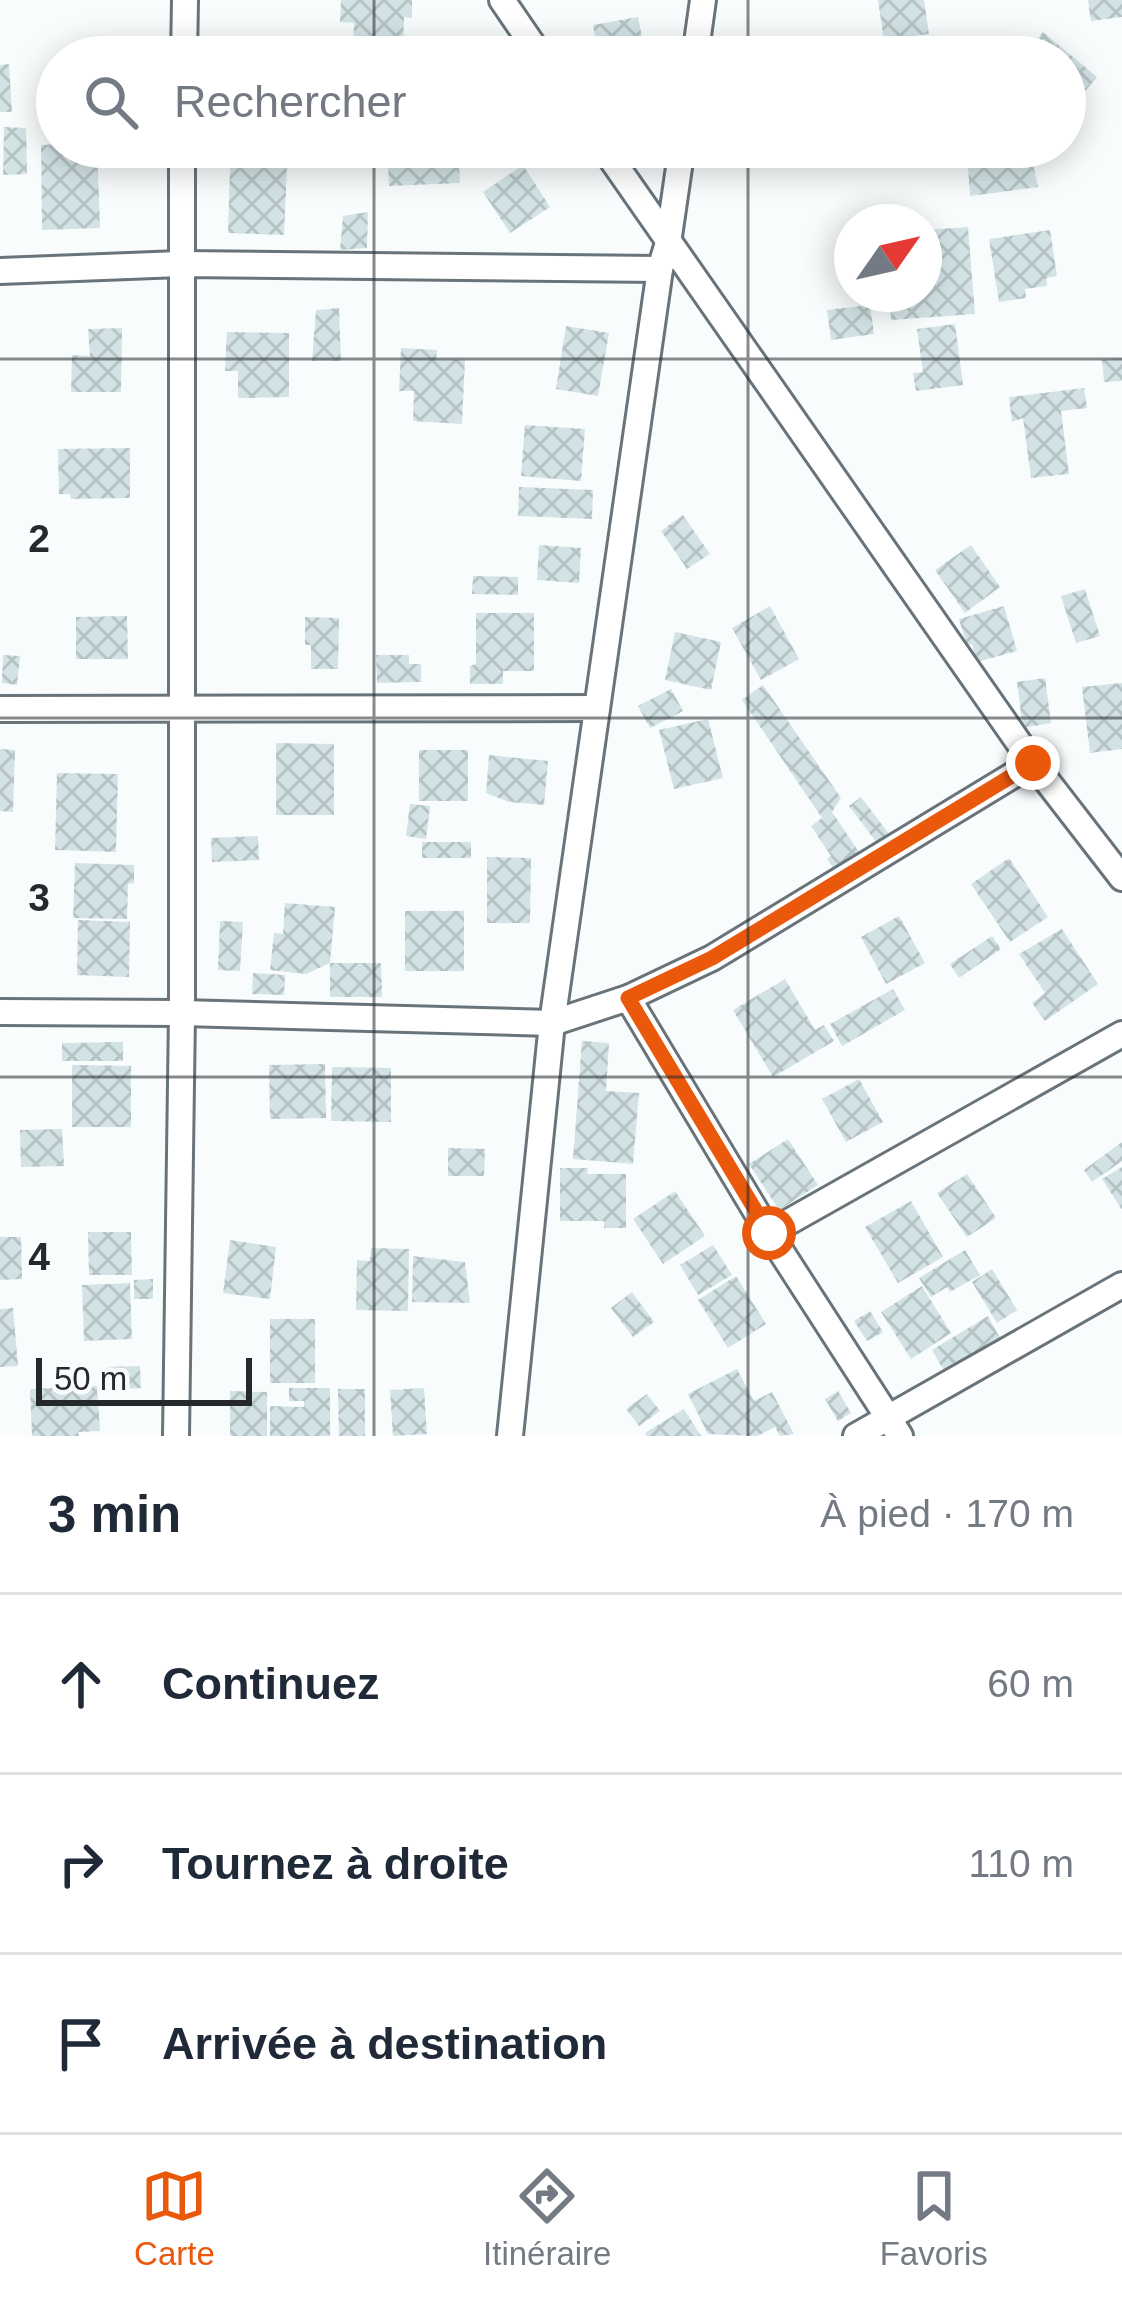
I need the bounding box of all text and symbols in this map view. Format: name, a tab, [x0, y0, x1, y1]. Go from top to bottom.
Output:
search box	[36, 36, 1086, 168]
icon: search	[78, 69, 144, 135]
text: Rechercher	[174, 76, 407, 127]
north arrow	[834, 204, 942, 312]
text: 2	[28, 517, 50, 560]
route end	[1006, 736, 1060, 790]
text: 3	[28, 876, 50, 919]
route start	[742, 1206, 796, 1260]
text: 4	[28, 1235, 50, 1278]
scale bar	[36, 1352, 252, 1405]
text: 50 m	[54, 1360, 127, 1397]
text: 3 min	[48, 1486, 181, 1543]
text: À pied · 170 m	[820, 1492, 1074, 1535]
icon: ahead	[48, 1651, 114, 1717]
text: Continuez	[162, 1658, 379, 1709]
text: 60 m	[987, 1662, 1074, 1705]
icon: right	[48, 1831, 114, 1897]
text: Tournez à droite	[162, 1838, 509, 1889]
text: 110 m	[969, 1842, 1074, 1885]
icon: arrive	[48, 2011, 114, 2077]
text: Arrivée à destination	[162, 2018, 607, 2069]
tab: Carte	[134, 2163, 215, 2273]
tab: Itinéraire	[483, 2163, 611, 2273]
tab: Favoris	[880, 2163, 988, 2273]

